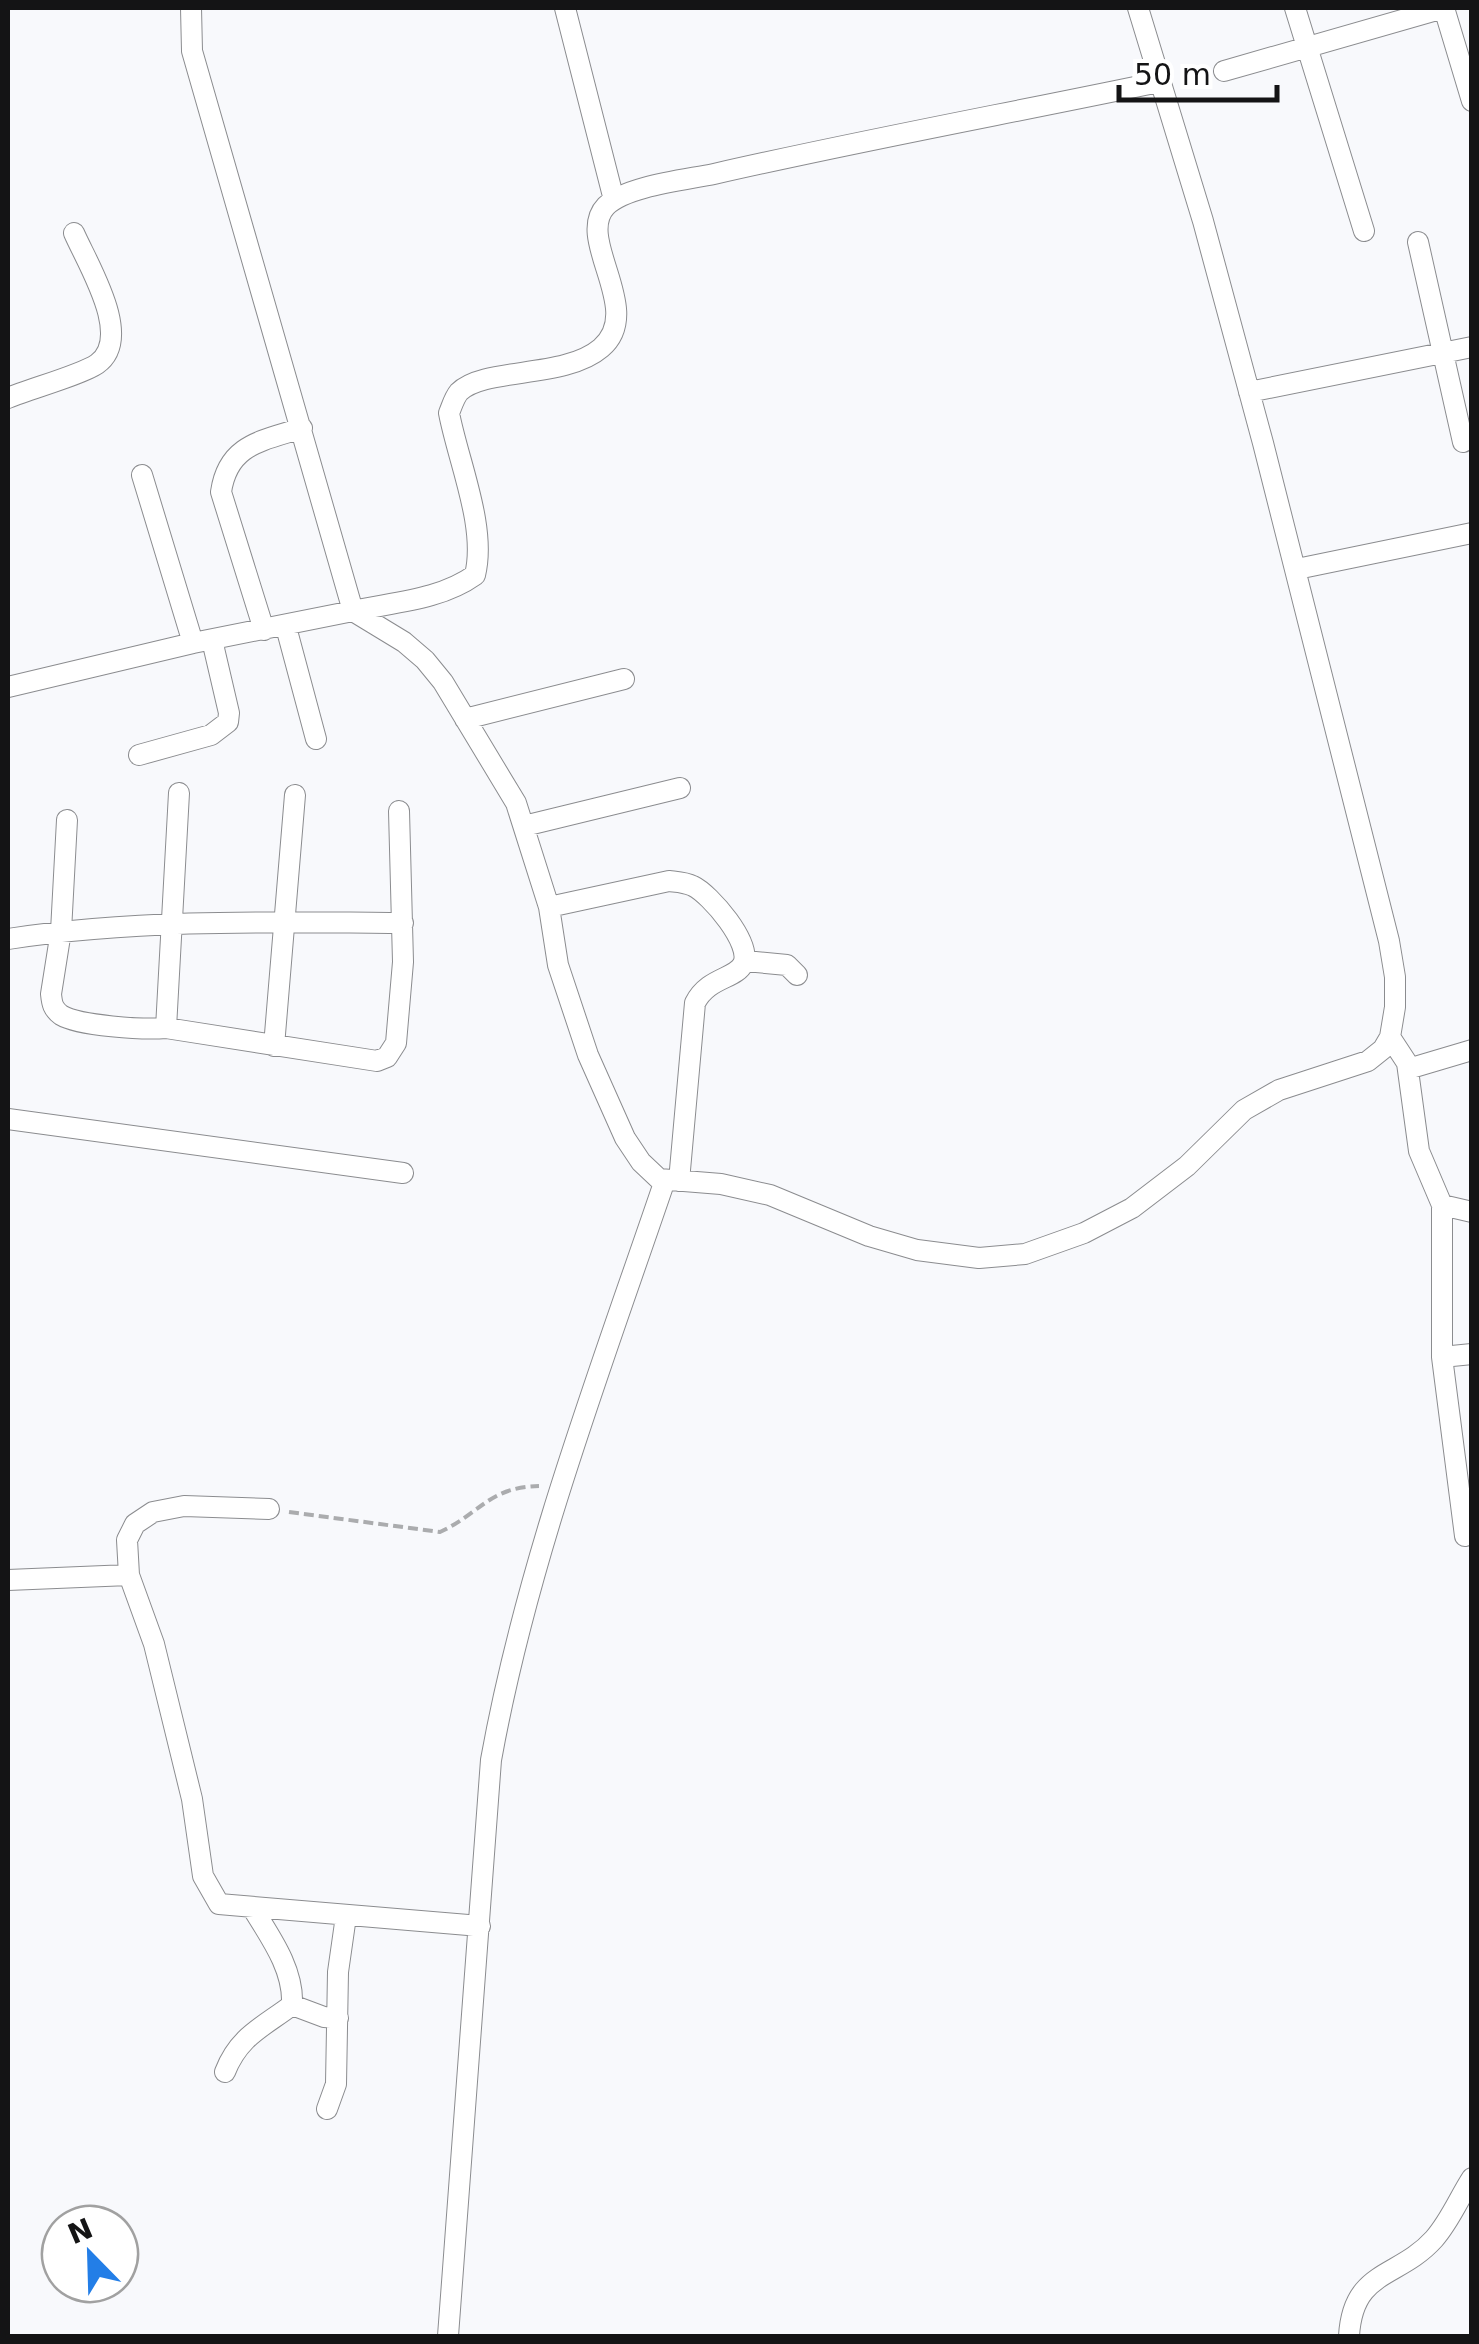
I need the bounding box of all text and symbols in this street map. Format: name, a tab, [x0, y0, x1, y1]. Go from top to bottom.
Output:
scale bar	[1119, 40, 1276, 102]
text: 50 m	[1134, 57, 1211, 92]
north arrow	[40, 2204, 140, 2304]
text: N	[63, 2212, 98, 2251]

